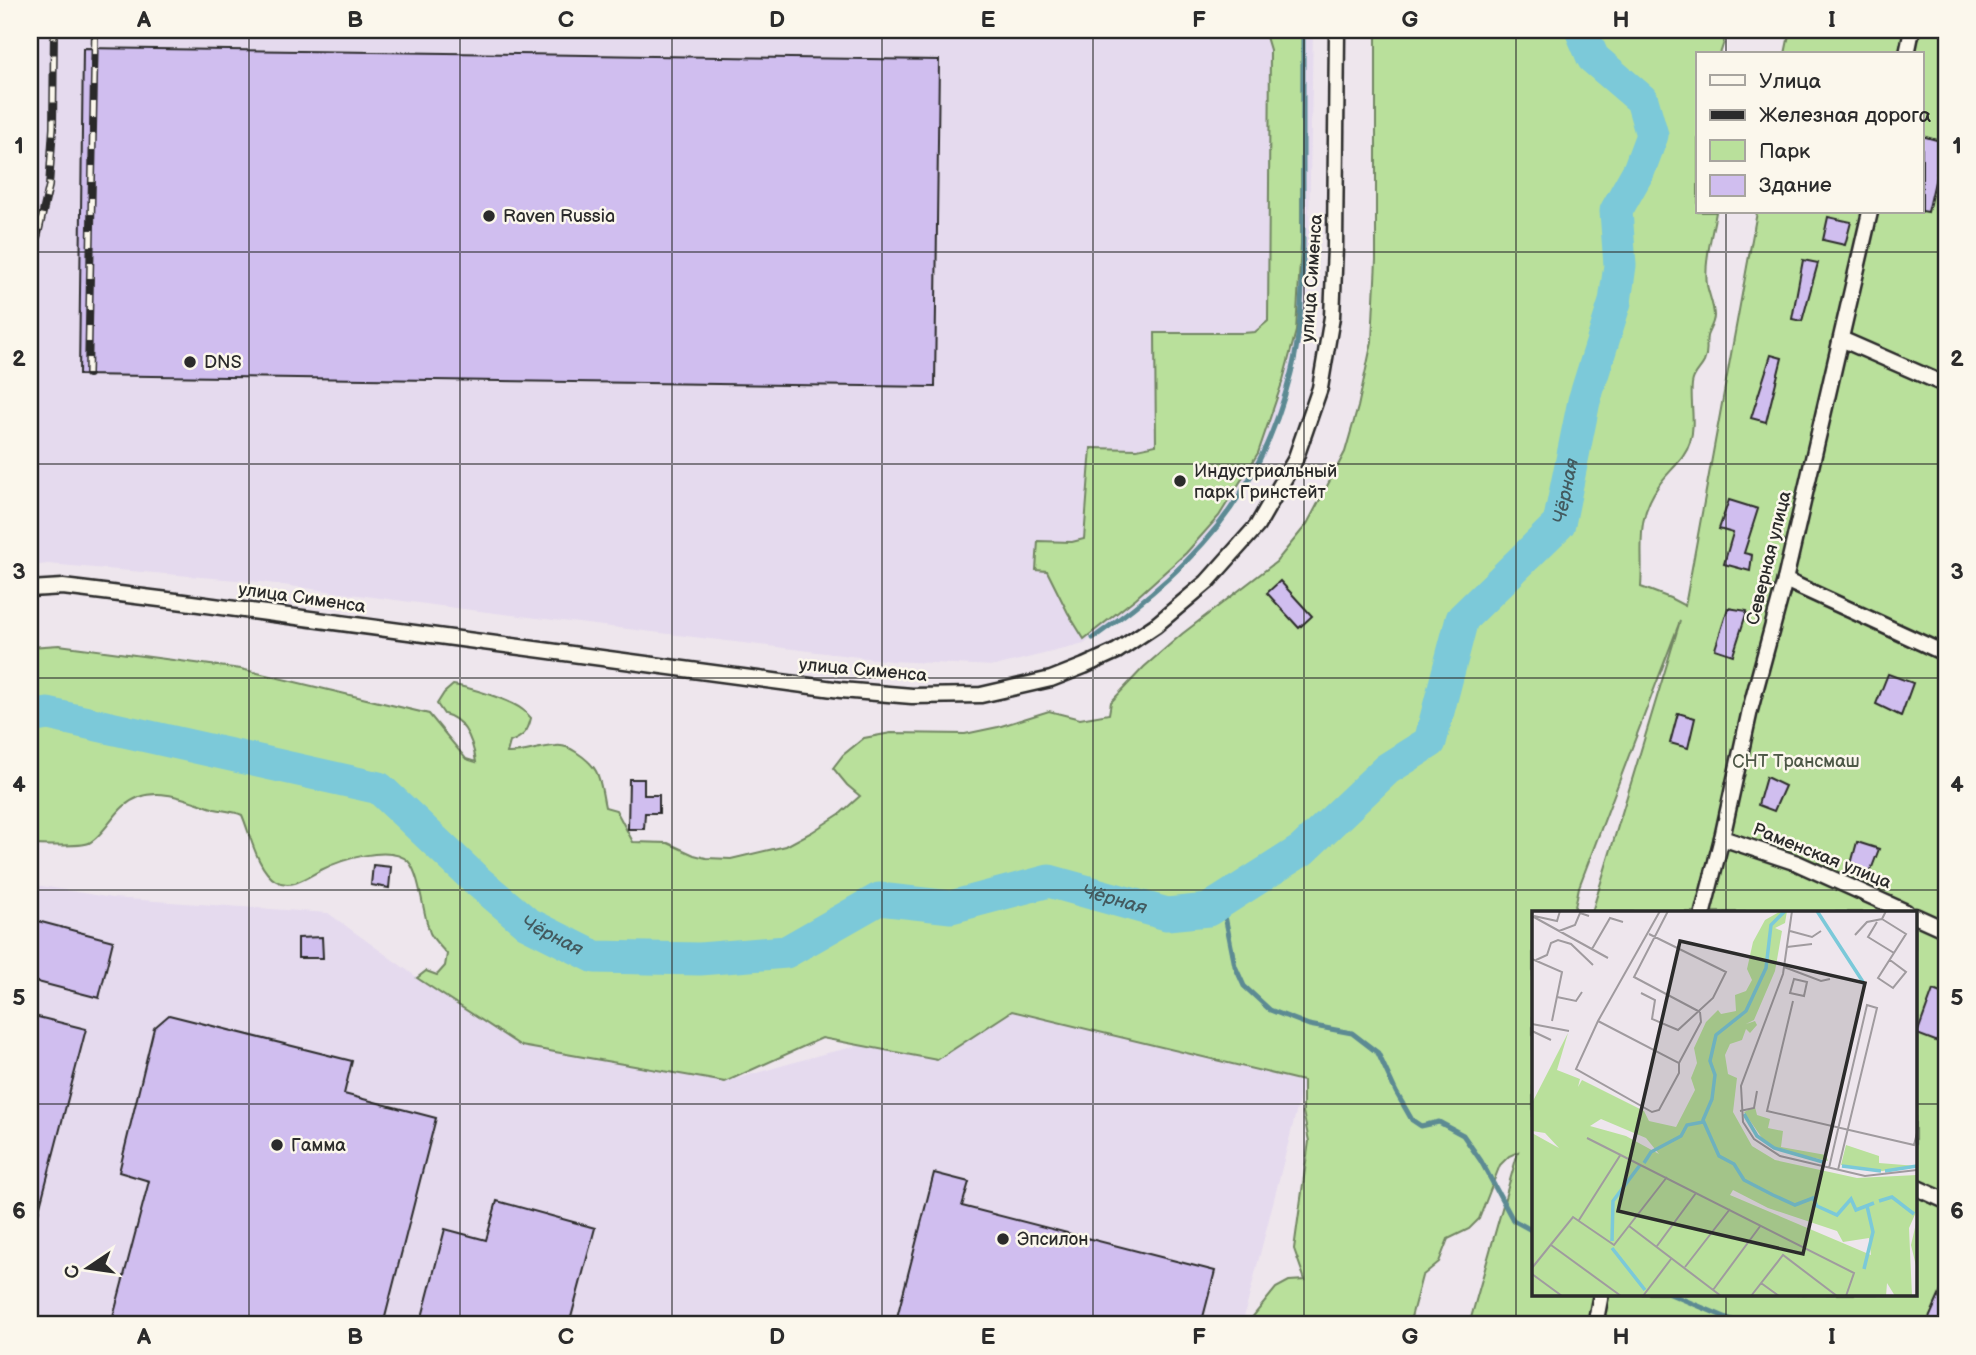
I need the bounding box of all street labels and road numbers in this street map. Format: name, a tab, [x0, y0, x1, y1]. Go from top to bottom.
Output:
street label: улица Сименса	[1297, 213, 1327, 343]
street label: Северная улица	[1742, 489, 1796, 627]
street label: улица Сименса	[237, 579, 367, 617]
street label: улица Сименса	[798, 654, 928, 686]
street label: Раменская улица	[1750, 819, 1895, 893]

